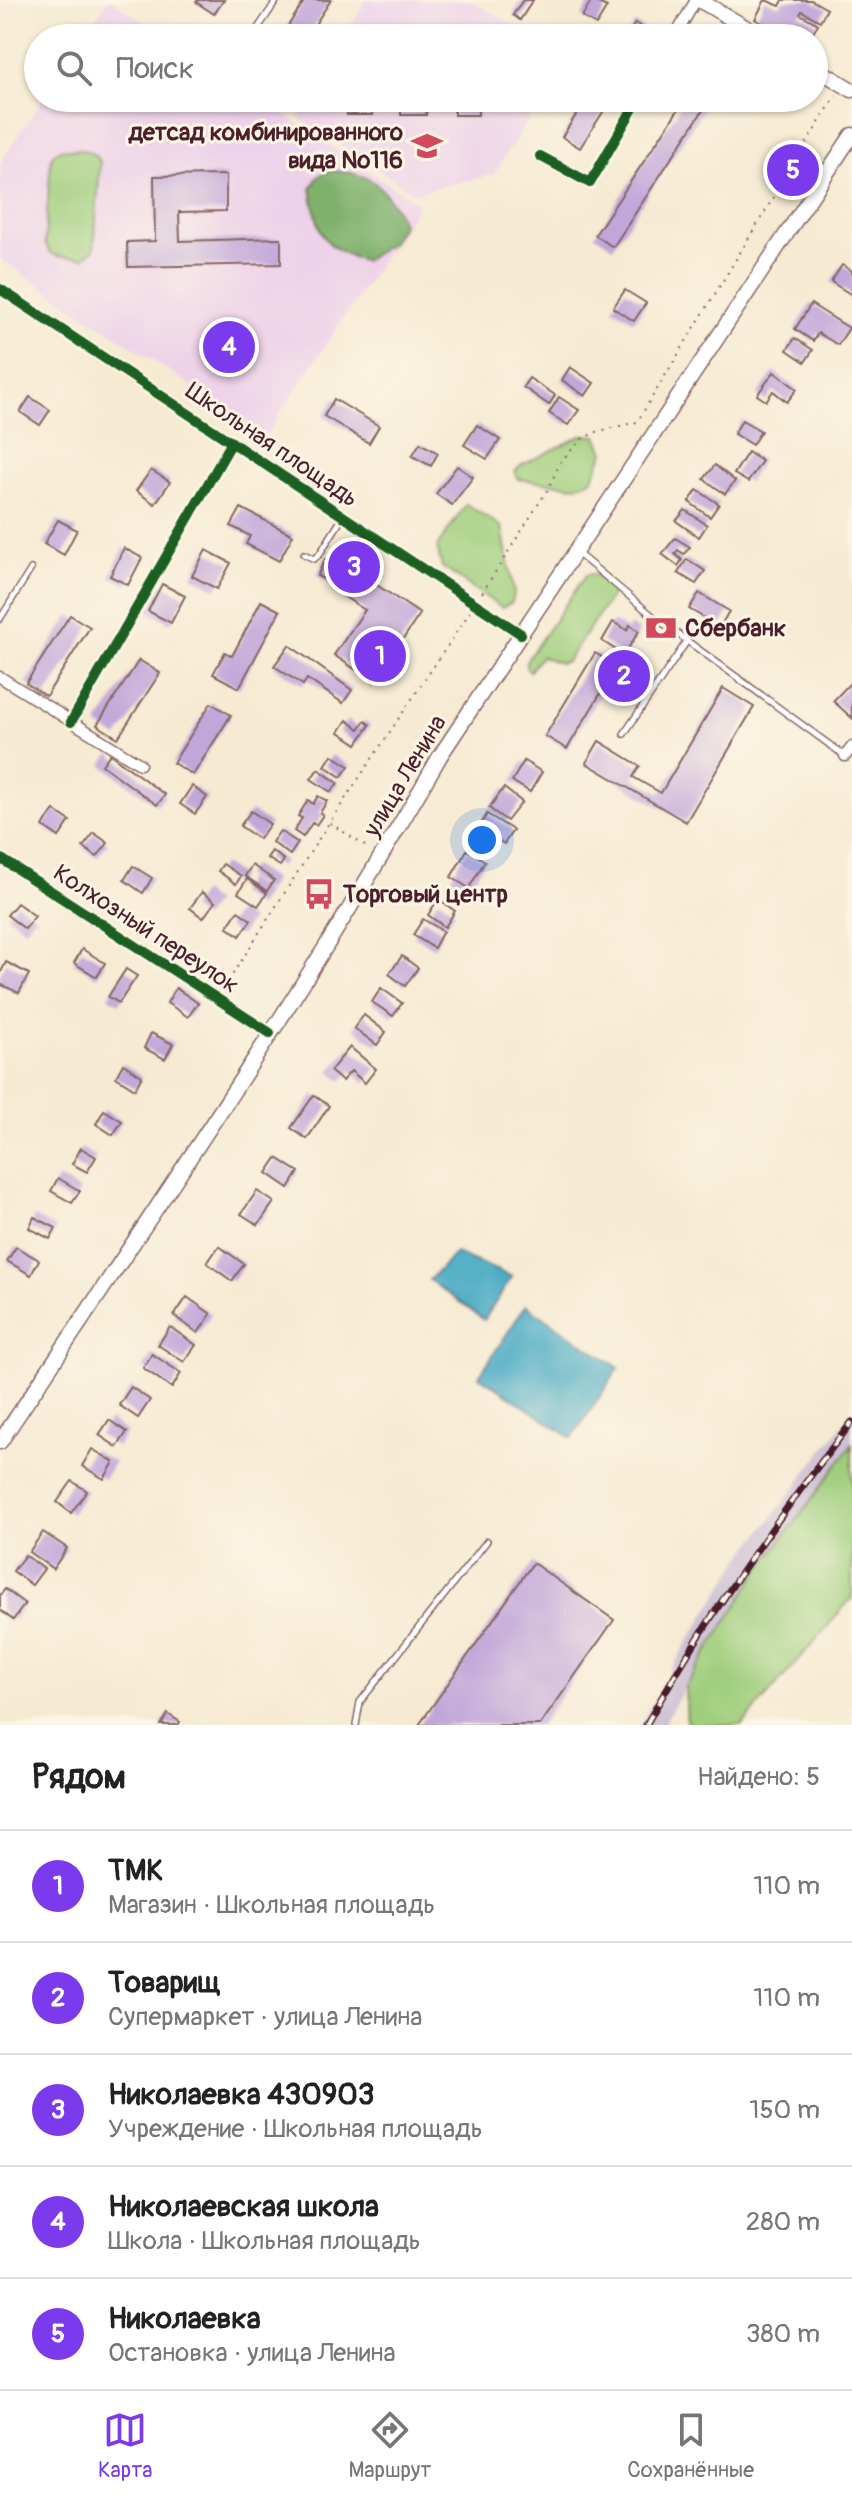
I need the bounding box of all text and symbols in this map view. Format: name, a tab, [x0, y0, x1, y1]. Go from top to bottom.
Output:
search box	[24, 24, 828, 112]
icon: search	[52, 46, 96, 90]
text: Поиск	[116, 50, 194, 87]
place label: детсад комбинированного вида №116	[127, 118, 403, 175]
school or university icon: детсад комбинированного вида №116	[410, 129, 444, 163]
pin: 5	[767, 140, 819, 200]
pin: 4	[203, 317, 255, 377]
street label: Школьная площадь	[180, 377, 364, 513]
pin: 3	[328, 537, 380, 597]
bank icon: Сбербанк	[644, 611, 678, 645]
place label: Сбербанк	[685, 614, 786, 643]
pin: 1	[354, 626, 406, 686]
pin: 2	[598, 646, 650, 706]
street label: улица Ленина	[357, 710, 453, 843]
your location	[462, 820, 502, 860]
street label: Колхозный переулок	[48, 858, 244, 1000]
bus stop icon: Торговый центр	[302, 877, 336, 911]
place label: Торговый центр	[342, 880, 508, 909]
text: Рядом	[32, 1756, 126, 1799]
text: Найдено: 5	[697, 1761, 820, 1793]
text: ТМК	[108, 1852, 164, 1889]
text: 1	[53, 1870, 63, 1902]
text: 110 m	[753, 1870, 820, 1902]
text: Магазин · Школьная площадь	[108, 1889, 435, 1921]
text: Товарищ	[108, 1964, 221, 2001]
text: 2	[51, 1982, 65, 2014]
text: 110 m	[753, 1982, 820, 2014]
text: Супермаркет · улица Ленина	[108, 2001, 422, 2033]
text: Николаевка 430903	[108, 2076, 374, 2113]
text: 3	[51, 2094, 65, 2126]
text: 150 m	[749, 2094, 820, 2126]
text: Учреждение · Школьная площадь	[108, 2113, 483, 2145]
text: Николаевская школа	[108, 2188, 379, 2225]
text: 4	[50, 2206, 66, 2238]
text: 280 m	[746, 2206, 820, 2238]
text: Школа · Школьная площадь	[108, 2225, 421, 2257]
text: Николаевка	[108, 2300, 261, 2337]
text: 5	[51, 2318, 65, 2350]
text: 380 m	[746, 2318, 820, 2350]
text: Остановка · улица Ленина	[108, 2337, 396, 2369]
tab: Карта	[98, 2408, 153, 2484]
tab: Маршрут	[348, 2408, 431, 2484]
tab: Сохранённые	[627, 2408, 754, 2484]

